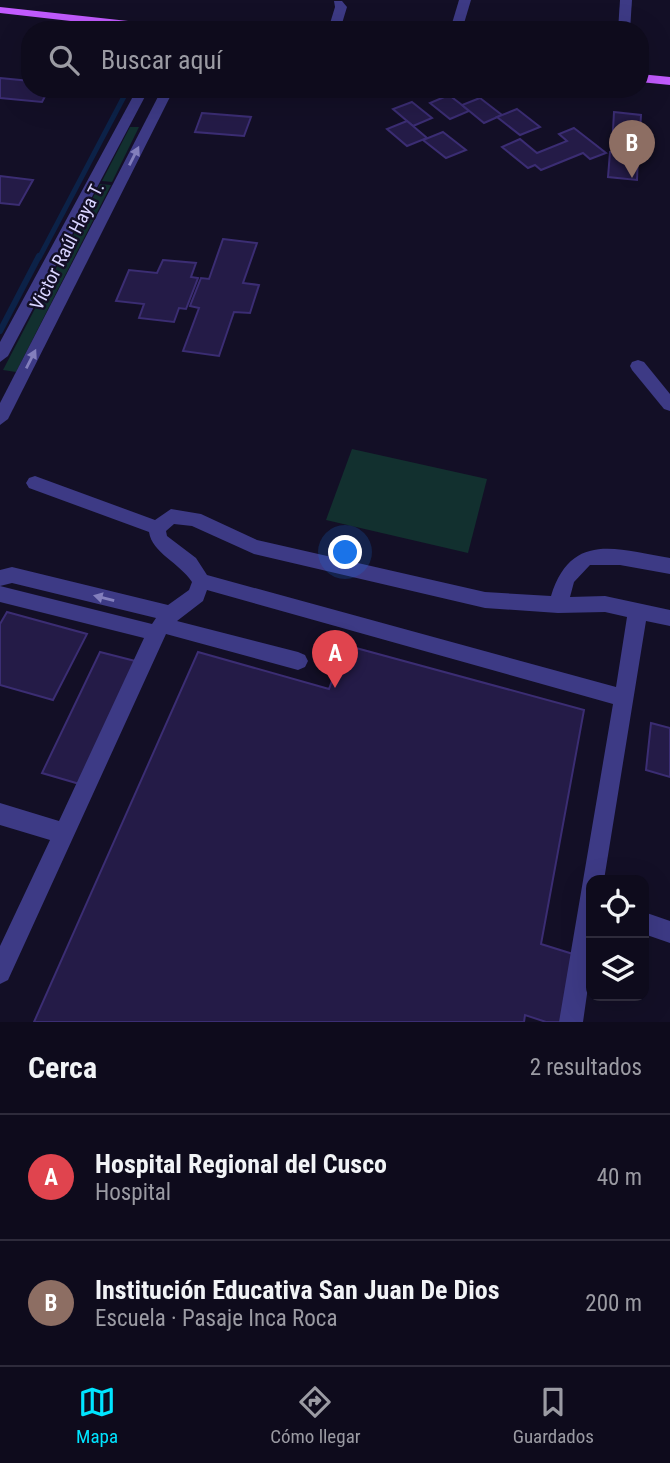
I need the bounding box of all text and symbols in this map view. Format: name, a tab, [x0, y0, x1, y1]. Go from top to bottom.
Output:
search box	[21, 21, 649, 98]
icon: search	[45, 41, 83, 79]
text: Buscar aquí	[101, 45, 222, 75]
pin: B	[609, 120, 655, 178]
one-way arrow	[128, 146, 140, 166]
street label: Victor Raúl Haya T.	[25, 178, 109, 314]
one-way arrow	[24, 348, 36, 368]
your location	[328, 535, 362, 569]
one-way arrow	[93, 592, 115, 603]
pin: A	[312, 630, 358, 688]
map controls	[586, 875, 649, 1001]
button: locate	[586, 875, 649, 938]
button: layers	[586, 938, 649, 1001]
text: Cerca	[28, 1050, 97, 1085]
text: 2 resultados	[530, 1054, 642, 1081]
text: Hospital Regional del Cusco	[95, 1149, 387, 1179]
text: A	[44, 1164, 58, 1191]
text: 40 m	[597, 1164, 642, 1191]
text: Hospital	[95, 1179, 171, 1206]
text: Institución Educativa San Juan De Dios	[95, 1275, 500, 1305]
text: B	[45, 1290, 57, 1317]
text: 200 m	[585, 1290, 642, 1317]
text: Escuela · Pasaje Inca Roca	[95, 1305, 337, 1332]
tab: Mapa	[76, 1383, 118, 1448]
tab: Cómo llegar	[270, 1383, 361, 1448]
tab: Guardados	[513, 1383, 594, 1448]

